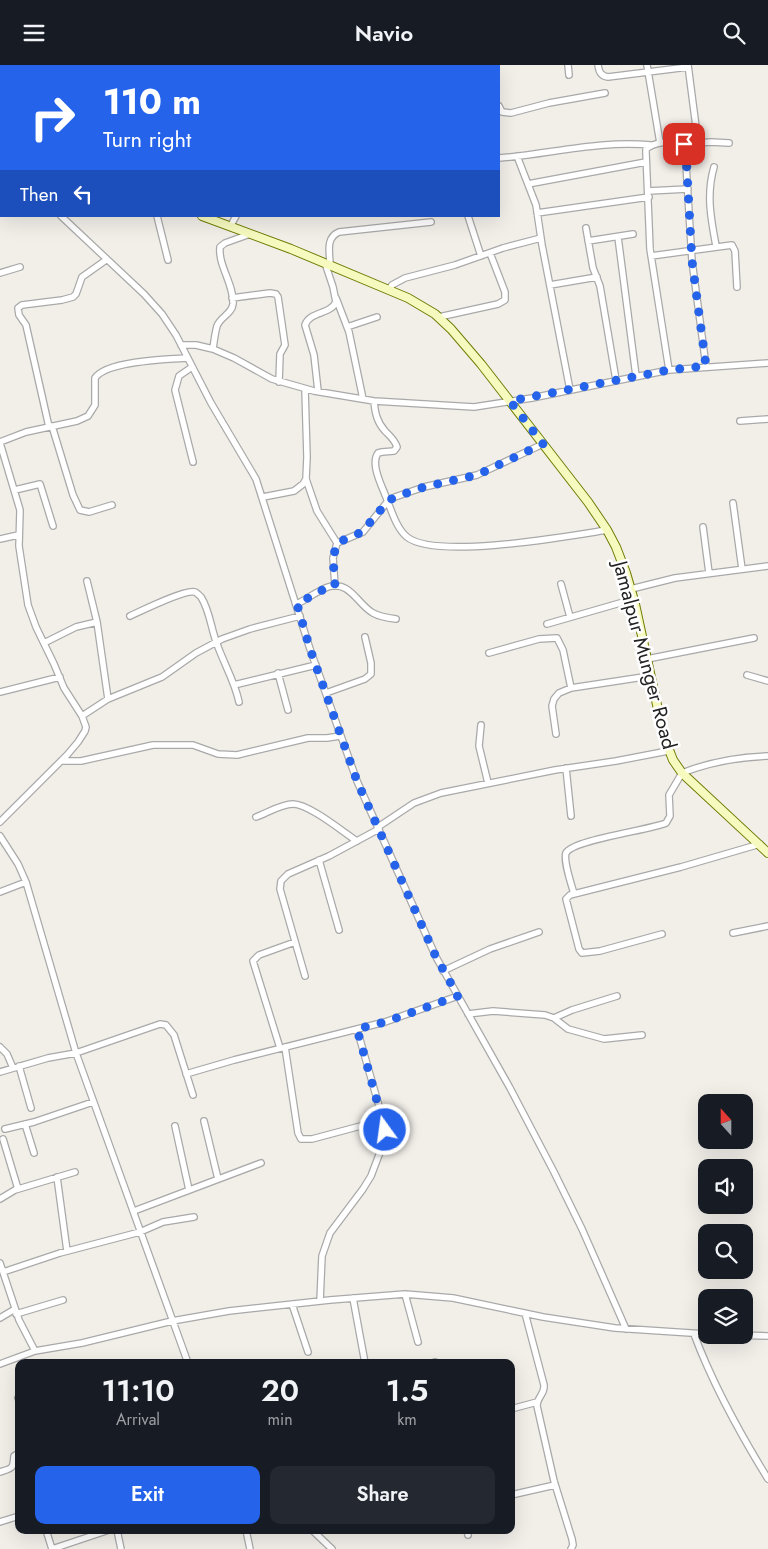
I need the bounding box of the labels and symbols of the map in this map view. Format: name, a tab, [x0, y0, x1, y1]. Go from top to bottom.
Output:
pin	[663, 123, 705, 165]
street label: Jamalpur Munger Road	[605, 555, 684, 753]
north arrow	[698, 1094, 752, 1149]
position arrow	[358, 1103, 410, 1155]

